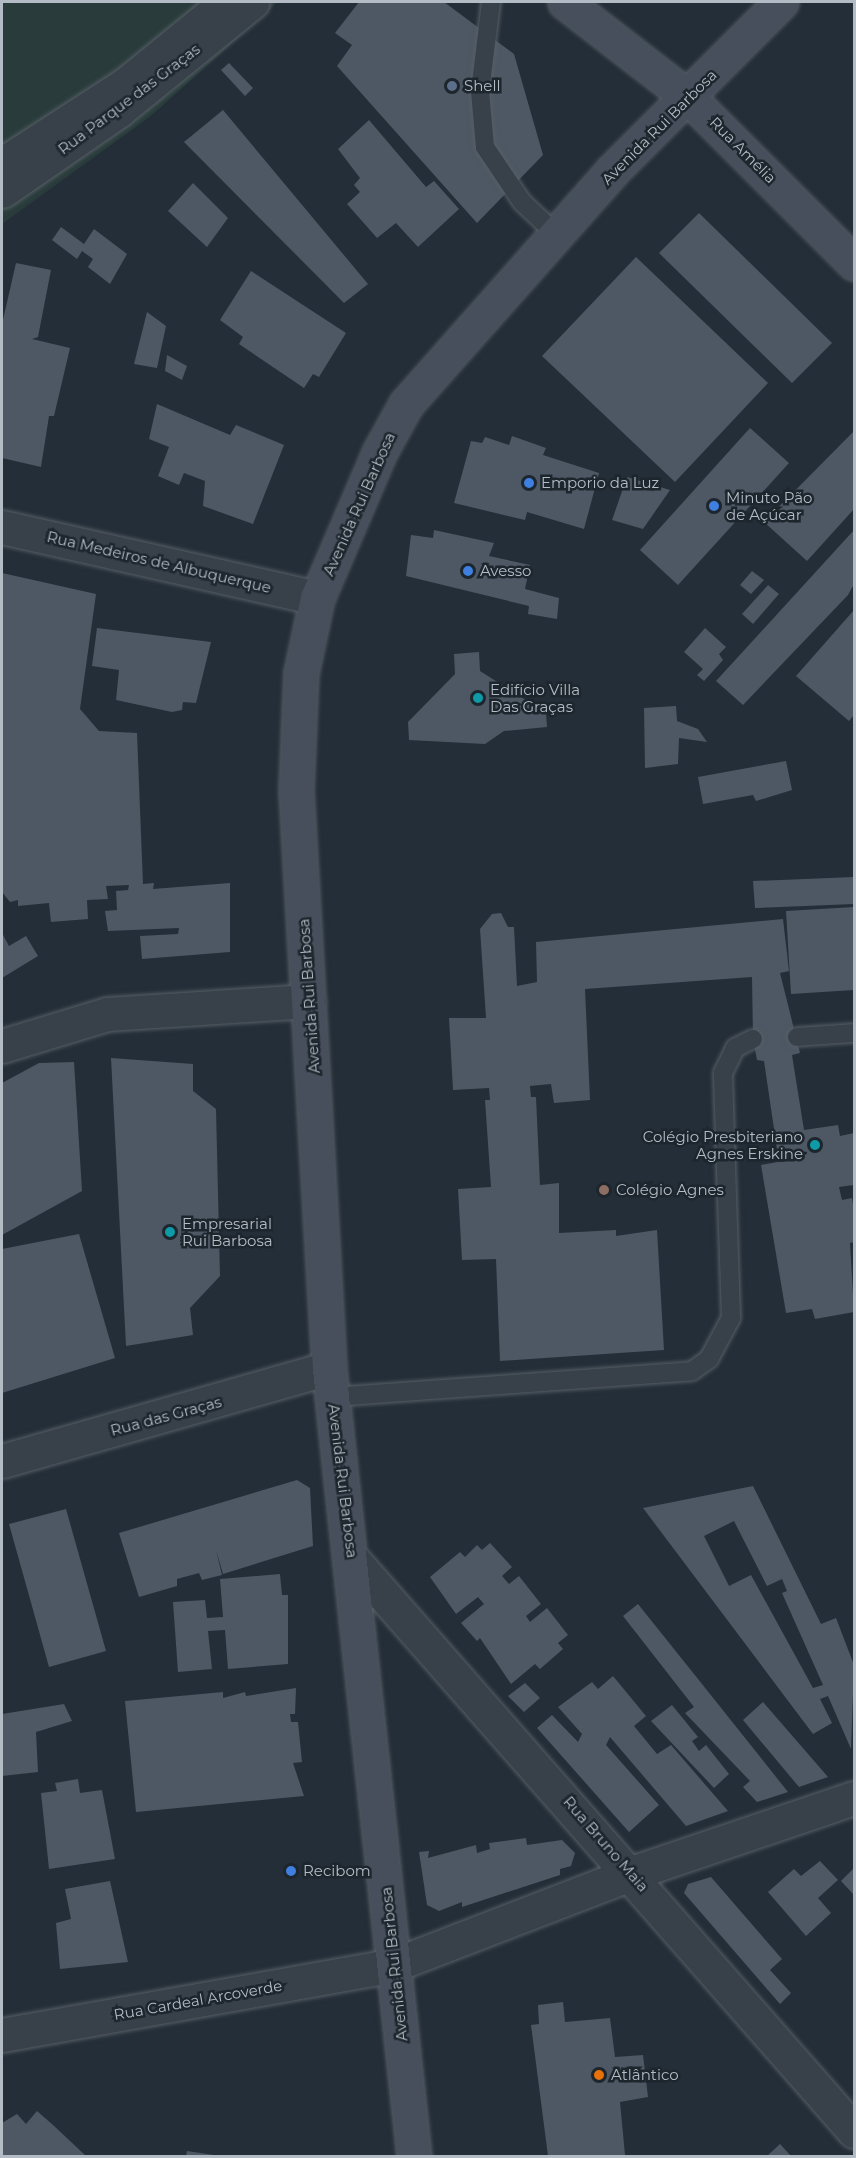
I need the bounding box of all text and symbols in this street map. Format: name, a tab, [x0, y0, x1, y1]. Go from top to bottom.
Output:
street label: Rua Parque das Graças	[55, 40, 203, 158]
street label: Avenida Rui Barbosa	[598, 66, 720, 188]
place label: Shell	[464, 77, 500, 95]
marker: Shell	[445, 79, 459, 93]
street label: Rua Amélia	[706, 113, 780, 187]
street label: Avenida Rui Barbosa	[319, 429, 399, 579]
place label: Emporio da Luz	[541, 474, 659, 492]
marker: Emporio da Luz	[522, 476, 536, 490]
place label: Minuto Pão de Açúcar	[726, 488, 813, 523]
marker: Minuto Pão de Açúcar	[707, 499, 721, 513]
street label: Rua Medeiros de Albuquerque	[45, 527, 273, 597]
place label: Avesso	[480, 562, 531, 580]
marker: Avesso	[461, 564, 475, 578]
place label: Edifício Villa Das Graças	[490, 680, 580, 715]
marker: Edifício Villa Das Graças	[471, 691, 485, 705]
street label: Avenida Rui Barbosa	[295, 918, 323, 1074]
place label: Colégio Presbiteriano Agnes Erskine	[643, 1127, 803, 1162]
marker: Colégio Presbiteriano Agnes Erskine	[808, 1138, 822, 1152]
place label: Colégio Agnes	[616, 1181, 724, 1199]
marker: Colégio Agnes	[597, 1183, 611, 1197]
place label: Empresarial Rui Barbosa	[182, 1214, 273, 1249]
marker: Empresarial Rui Barbosa	[163, 1225, 177, 1239]
street label: Rua das Graças	[108, 1392, 224, 1440]
street label: Avenida Rui Barbosa	[325, 1403, 361, 1559]
street label: Rua Bruno Maia	[560, 1793, 652, 1895]
place label: Recibom	[303, 1862, 371, 1880]
marker: Recibom	[284, 1864, 298, 1878]
street label: Avenida Rui Barbosa	[377, 1886, 411, 2042]
street label: Rua Cardeal Arcoverde	[112, 1976, 284, 2024]
place label: Atlântico	[611, 2066, 679, 2084]
marker: Atlântico	[592, 2068, 606, 2082]

